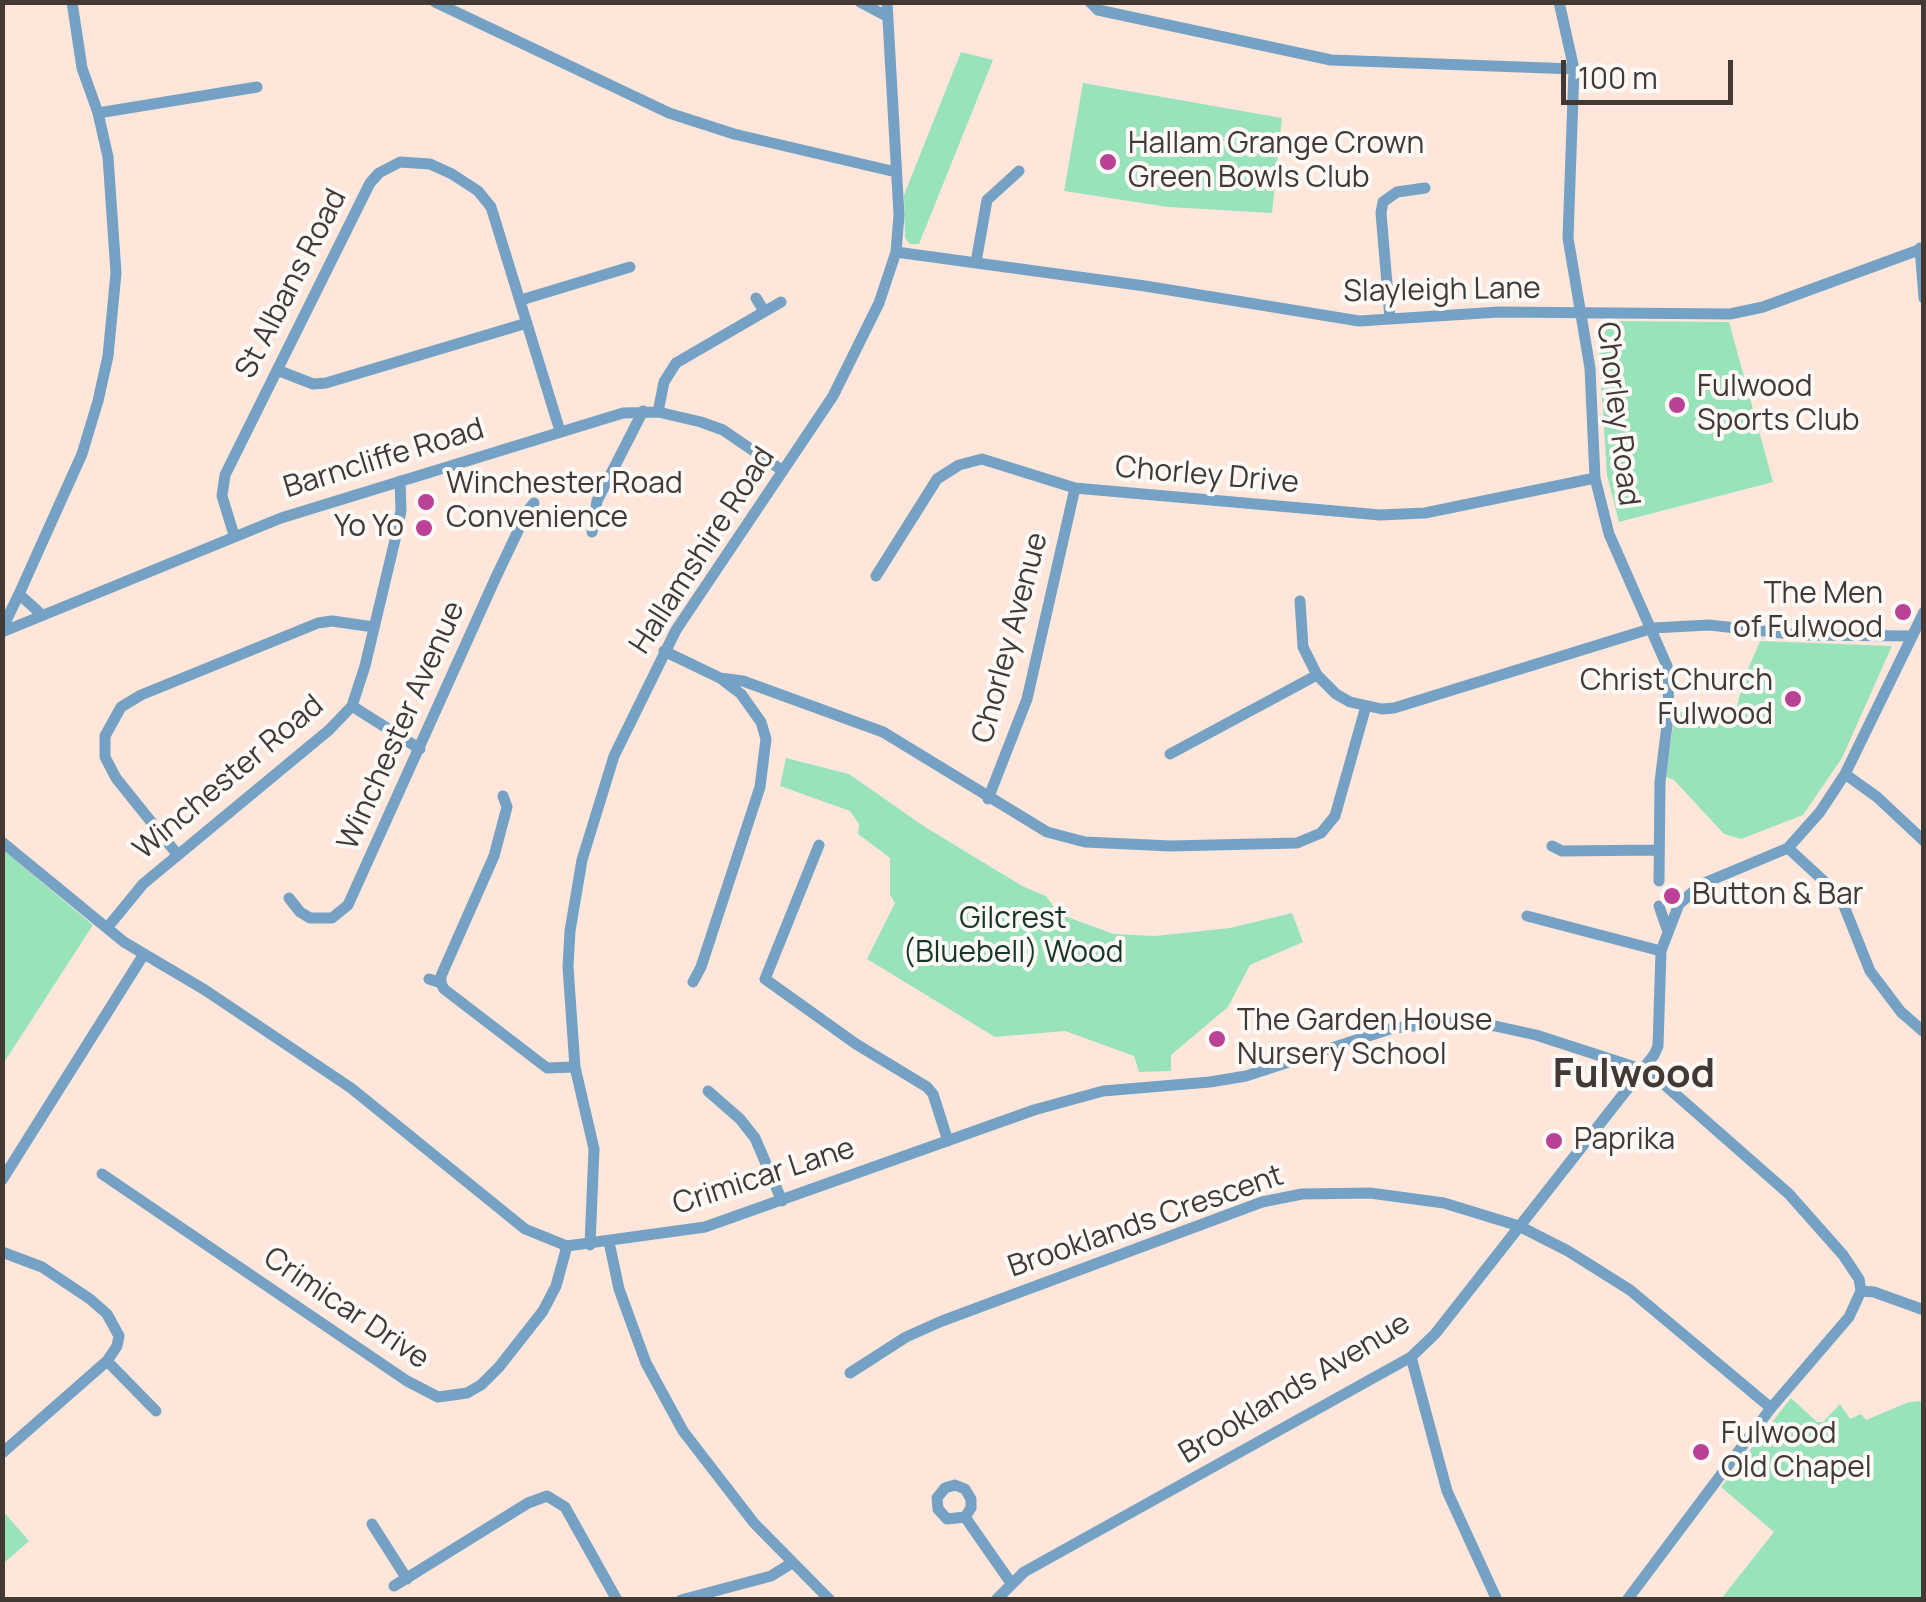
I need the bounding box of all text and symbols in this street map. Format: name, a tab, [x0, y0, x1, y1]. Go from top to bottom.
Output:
scale bar	[1566, 40, 1738, 102]
text: 100 m	[1578, 57, 1658, 98]
place label: Hallam Grange Crown Green Bowls Club	[1128, 127, 1424, 198]
marker: Hallam Grange Crown Green Bowls Club	[1097, 151, 1119, 173]
street label: St Albans Road	[229, 183, 355, 385]
street label: Slayleigh Lane	[1343, 271, 1541, 311]
street label: Chorley Road	[1588, 320, 1646, 508]
place label: Fulwood Sports Club	[1697, 370, 1860, 440]
marker: Fulwood Sports Club	[1666, 394, 1688, 416]
street label: Barncliffe Road	[279, 411, 489, 507]
street label: Hallamshire Road	[623, 441, 783, 661]
street label: Chorley Drive	[1114, 450, 1300, 502]
place label: Winchester Road Convenience	[446, 467, 683, 538]
marker: Winchester Road Convenience	[415, 491, 437, 513]
place label: Yo Yo	[334, 510, 404, 546]
marker: Yo Yo	[413, 517, 435, 539]
street label: Chorley Avenue	[966, 529, 1056, 747]
place label: The Men of Fulwood	[1733, 577, 1883, 648]
street label: Winchester Avenue	[331, 596, 473, 856]
marker: The Men of Fulwood	[1892, 601, 1914, 623]
place label: Christ Church Fulwood	[1580, 664, 1773, 734]
street label: Winchester Road	[127, 688, 331, 868]
marker: Christ Church Fulwood	[1782, 688, 1804, 710]
place label: Button & Bar	[1692, 878, 1863, 914]
marker: Button & Bar	[1661, 885, 1683, 907]
park label: Gilcrest (Bluebell) Wood	[902, 902, 1124, 972]
place label: The Garden House Nursery School	[1237, 1004, 1493, 1074]
marker: The Garden House Nursery School	[1206, 1028, 1228, 1050]
district label: Fulwood	[1553, 1052, 1715, 1100]
place label: Paprika	[1574, 1123, 1675, 1159]
marker: Paprika	[1543, 1130, 1565, 1152]
street label: Crimicar Lane	[669, 1131, 859, 1223]
street label: Brooklands Crescent	[1004, 1158, 1288, 1286]
street label: Crimicar Drive	[256, 1240, 436, 1378]
street label: Brooklands Avenue	[1173, 1306, 1417, 1472]
place label: Fulwood Old Chapel	[1721, 1417, 1872, 1488]
marker: Fulwood Old Chapel	[1690, 1441, 1712, 1463]

